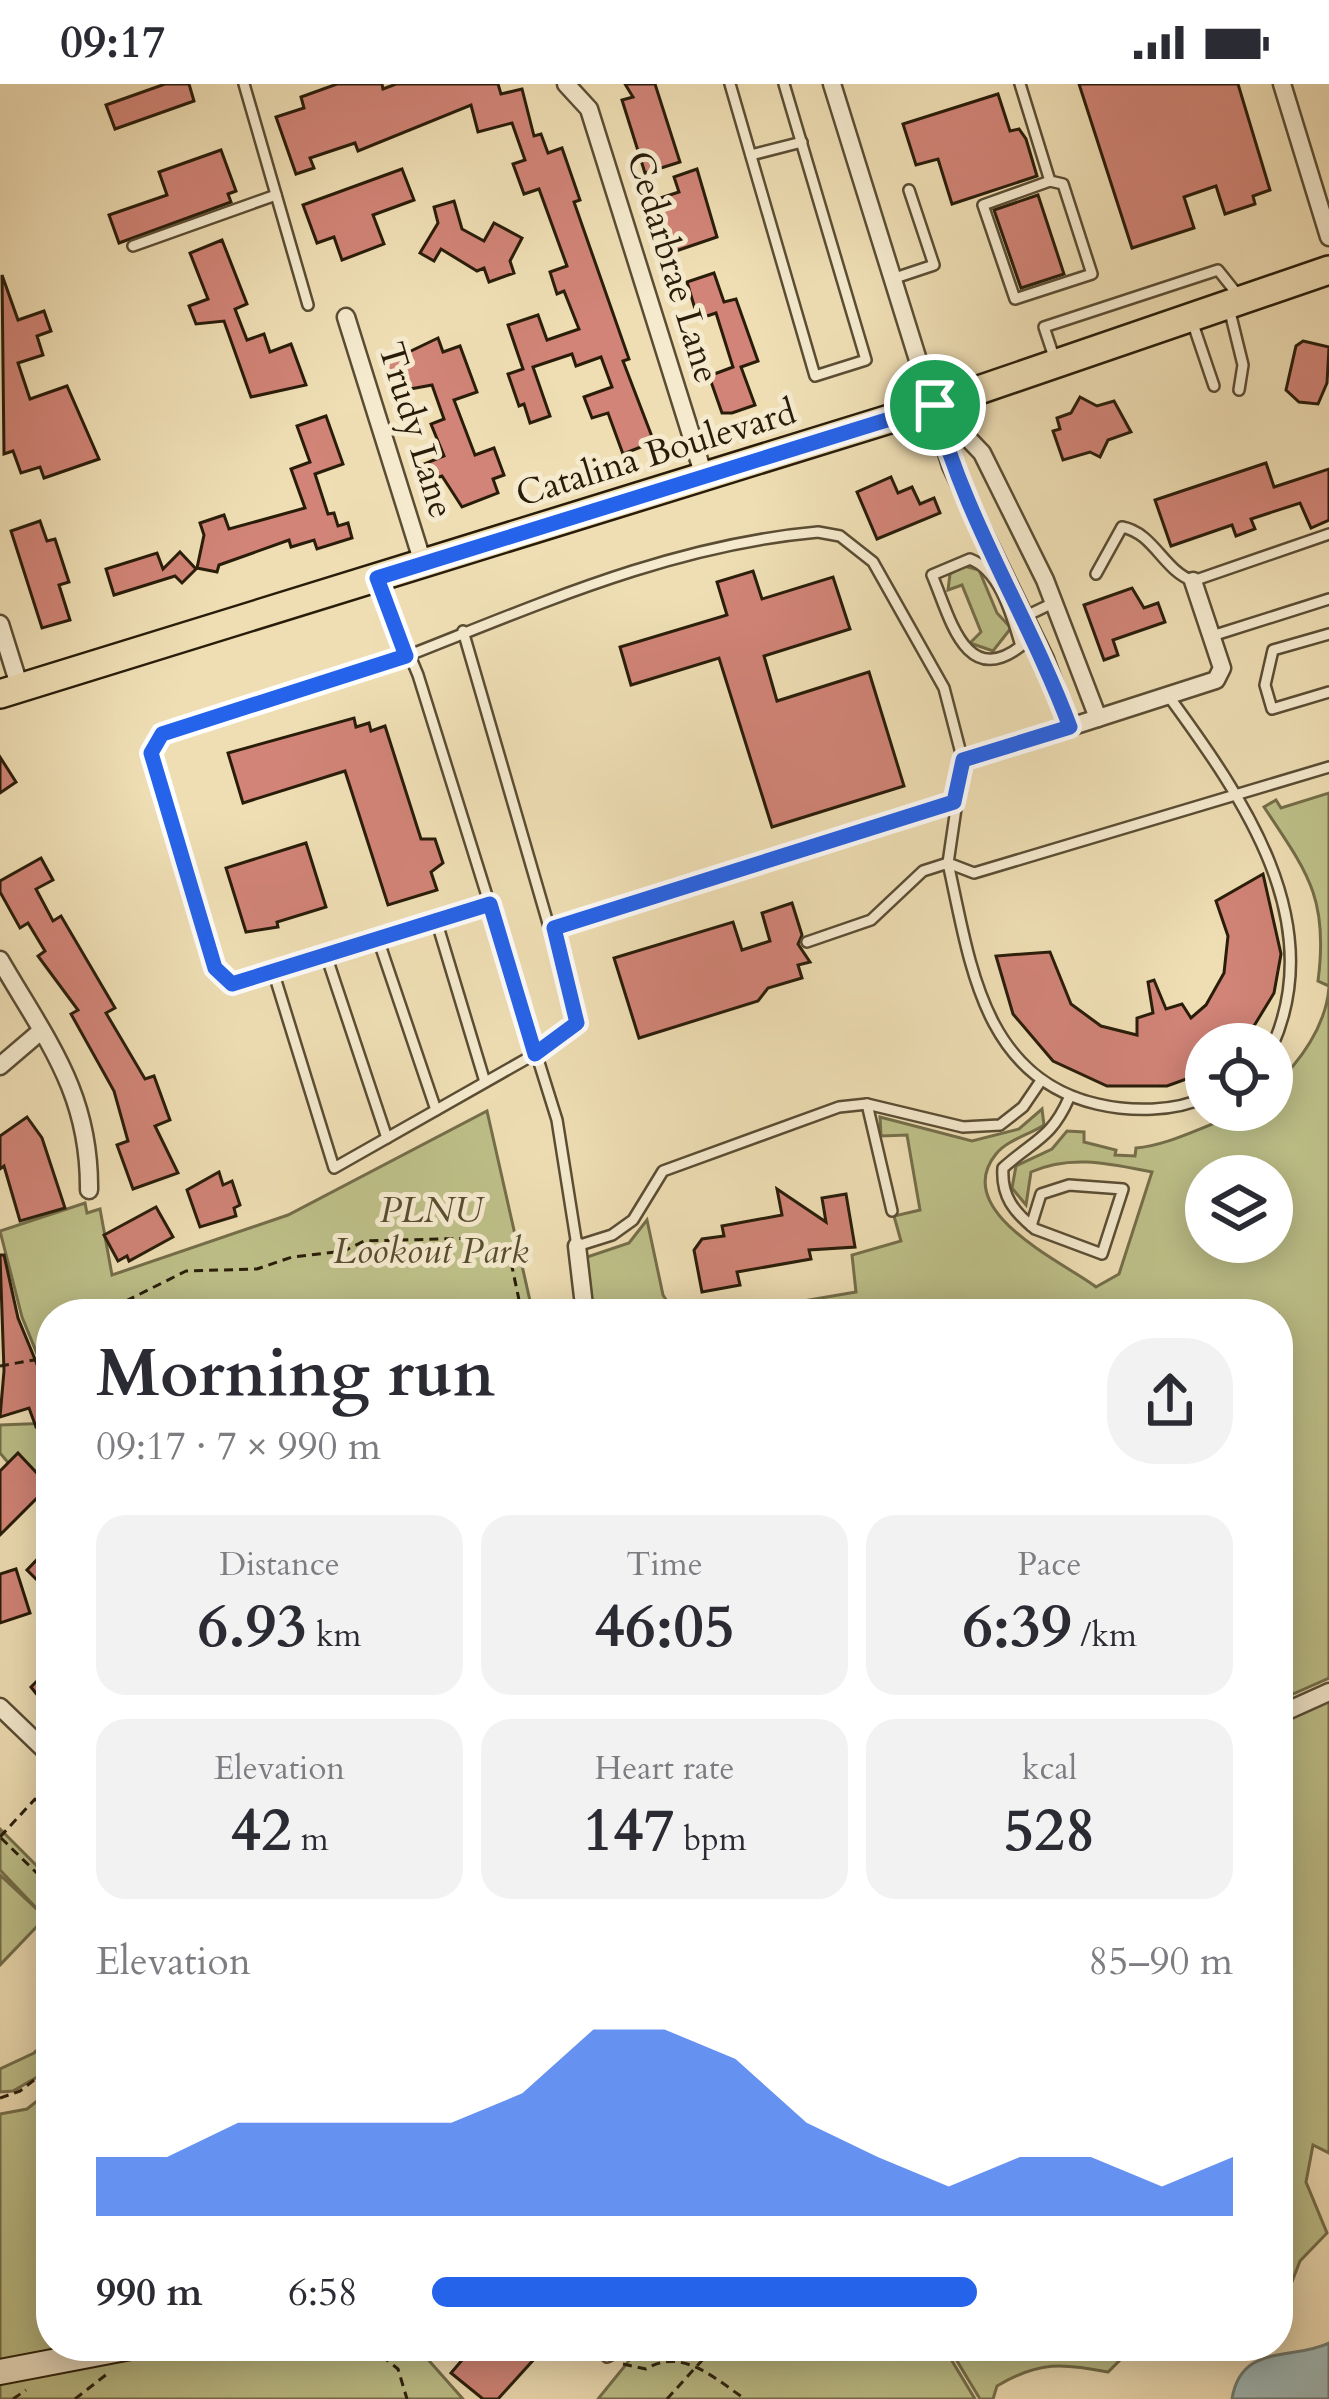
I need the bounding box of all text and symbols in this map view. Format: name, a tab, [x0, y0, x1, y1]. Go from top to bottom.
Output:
text: 09:17	[60, 12, 165, 73]
street label: Cedarbrae Lane	[615, 145, 731, 389]
street label: Trudy Lane	[366, 336, 466, 524]
pin	[884, 354, 986, 456]
icon: arrive	[902, 372, 968, 438]
street label: Catalina Boulevard	[510, 387, 802, 519]
map controls	[1185, 1023, 1293, 1263]
button: locate	[1185, 1023, 1293, 1131]
button: layers	[1185, 1155, 1293, 1263]
park label: PLNU Lookout Park	[333, 1186, 529, 1276]
text: Morning run	[96, 1330, 495, 1419]
button: share	[1107, 1338, 1233, 1464]
text: 09:17 · 7 × 990 m	[96, 1420, 381, 1473]
text: Distance	[219, 1542, 340, 1587]
text: Time	[626, 1542, 703, 1587]
text: Pace	[1018, 1542, 1081, 1587]
text: 6.93	[197, 1587, 307, 1668]
text: 46:05	[594, 1587, 735, 1668]
text: 6:39	[962, 1587, 1072, 1668]
text: km	[307, 1613, 362, 1658]
text: /km	[1072, 1613, 1137, 1658]
text: Elevation	[214, 1746, 345, 1791]
text: Heart rate	[595, 1746, 734, 1791]
text: kcal	[1022, 1746, 1077, 1791]
text: 42	[230, 1791, 292, 1872]
text: 147	[582, 1791, 675, 1872]
text: 528	[1003, 1791, 1096, 1872]
text: m	[292, 1817, 329, 1862]
text: bpm	[675, 1817, 747, 1862]
text: Elevation	[96, 1935, 251, 1988]
text: 85–90 m	[1088, 1935, 1233, 1988]
text: 990 m	[96, 2266, 202, 2319]
text: 6:58	[288, 2266, 358, 2319]

